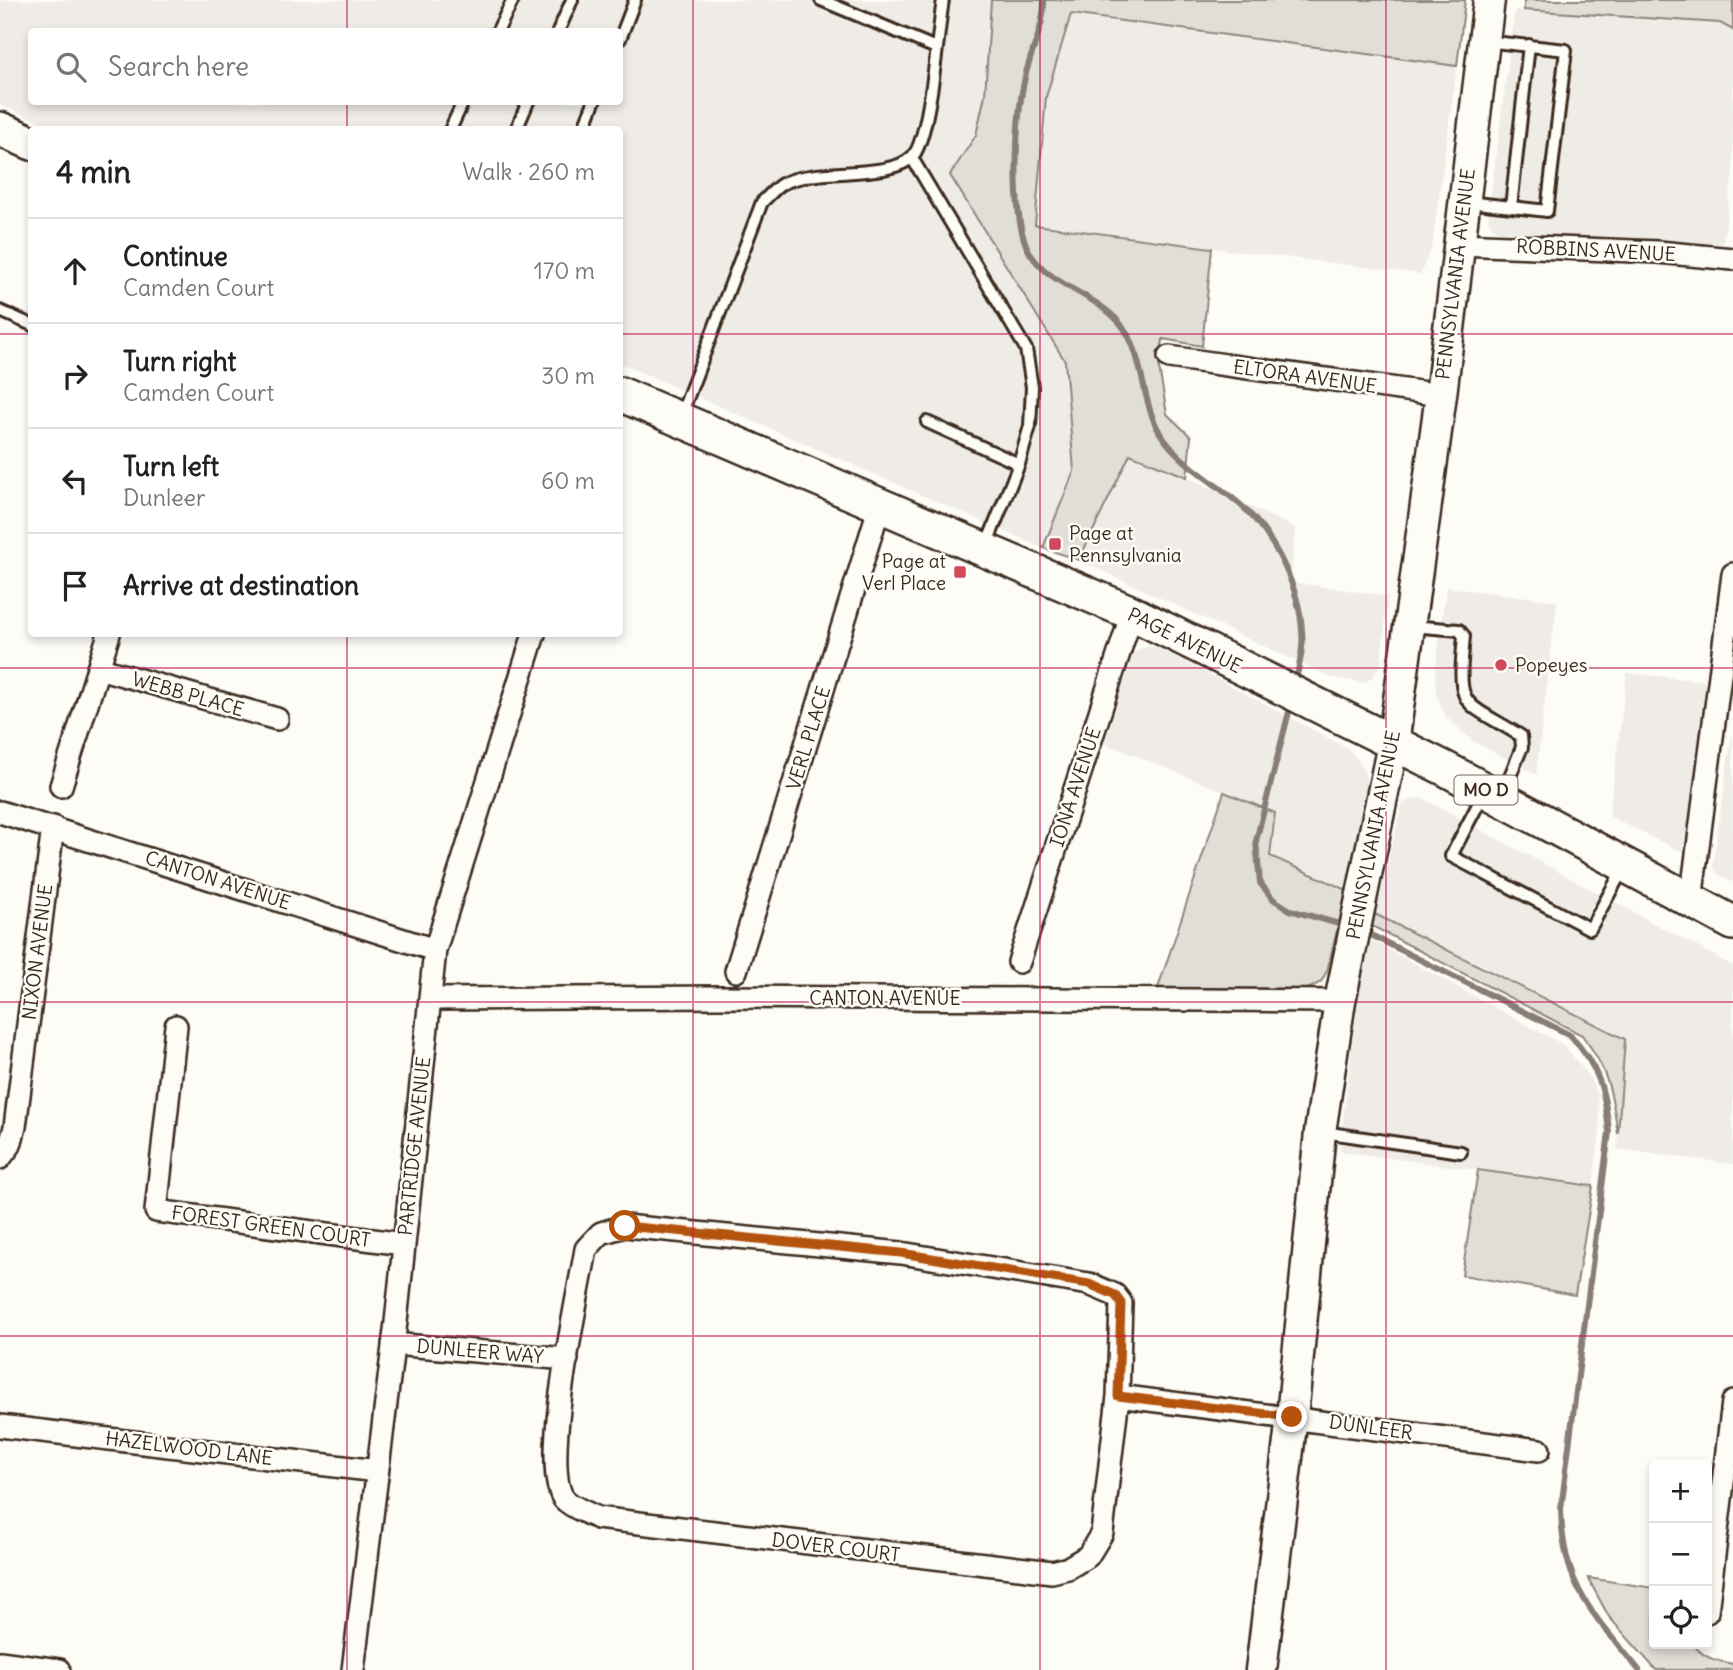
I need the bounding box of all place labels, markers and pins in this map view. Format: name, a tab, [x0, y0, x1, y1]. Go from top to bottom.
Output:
place label: Page at Pennsylvania	[1069, 521, 1182, 567]
marker: Page at Pennsylvania	[1047, 536, 1063, 552]
place label: Page at Verl Place	[862, 549, 946, 595]
marker: Page at Verl Place	[952, 564, 968, 580]
place label: Popeyes	[1515, 653, 1587, 677]
marker: Popeyes	[1493, 657, 1509, 673]

